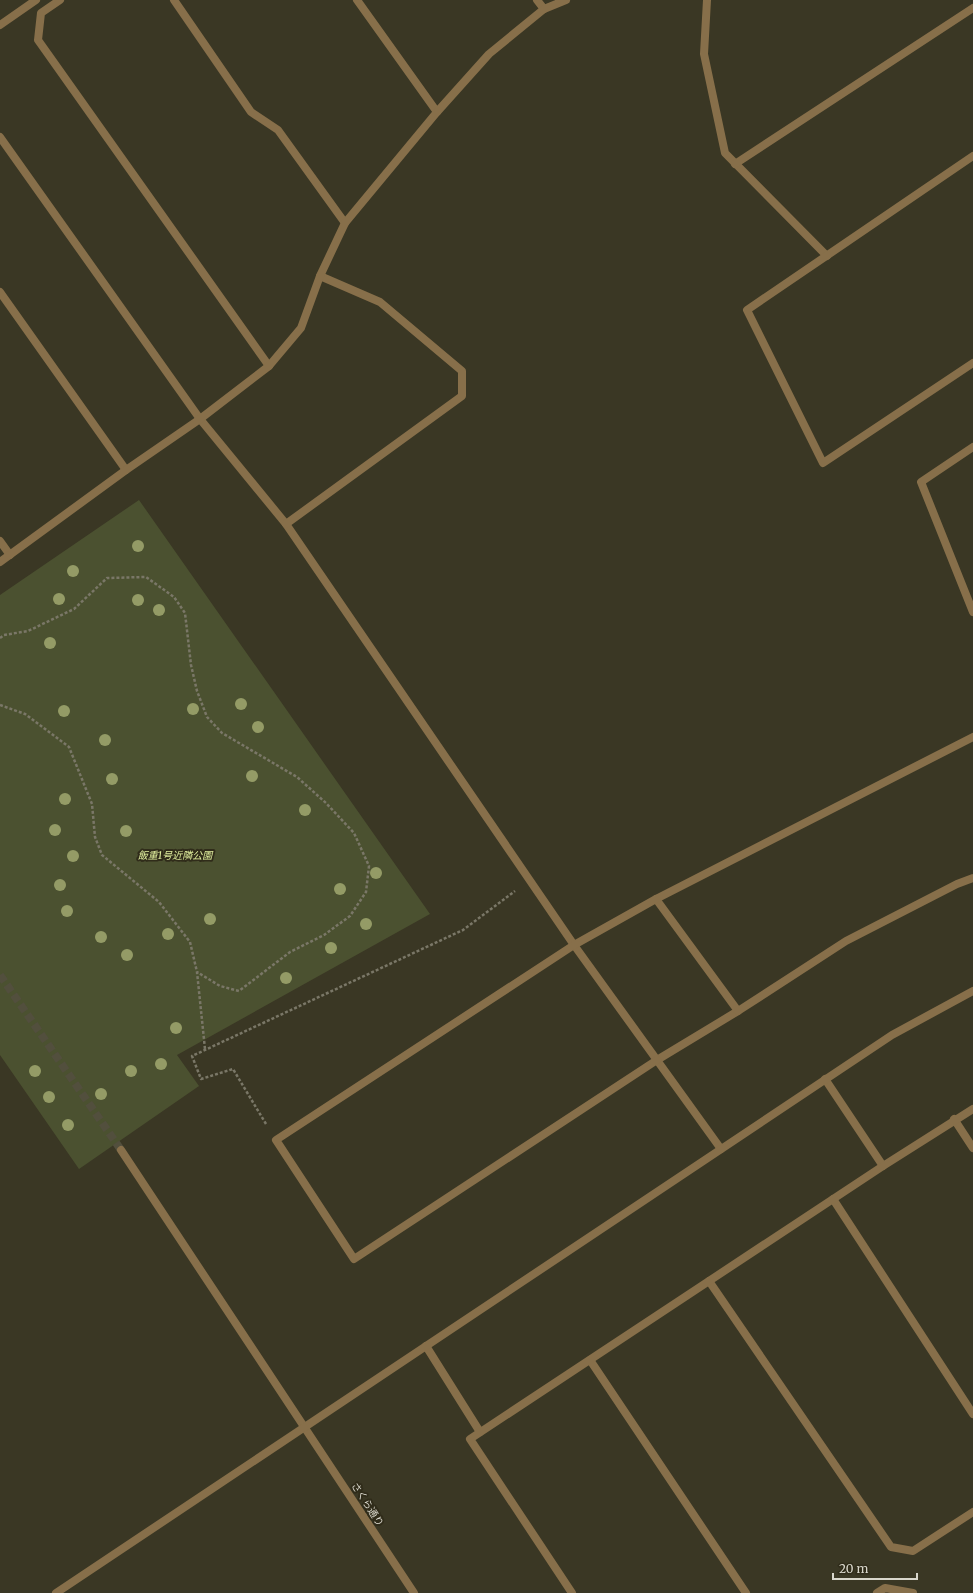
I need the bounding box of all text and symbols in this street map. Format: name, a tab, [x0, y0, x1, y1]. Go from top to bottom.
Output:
park label: 飯重1号近隣公園	[138, 849, 214, 862]
street label: さくら通り	[349, 1480, 387, 1529]
scale bar	[833, 1555, 917, 1581]
text: 20 m	[839, 1561, 868, 1576]

